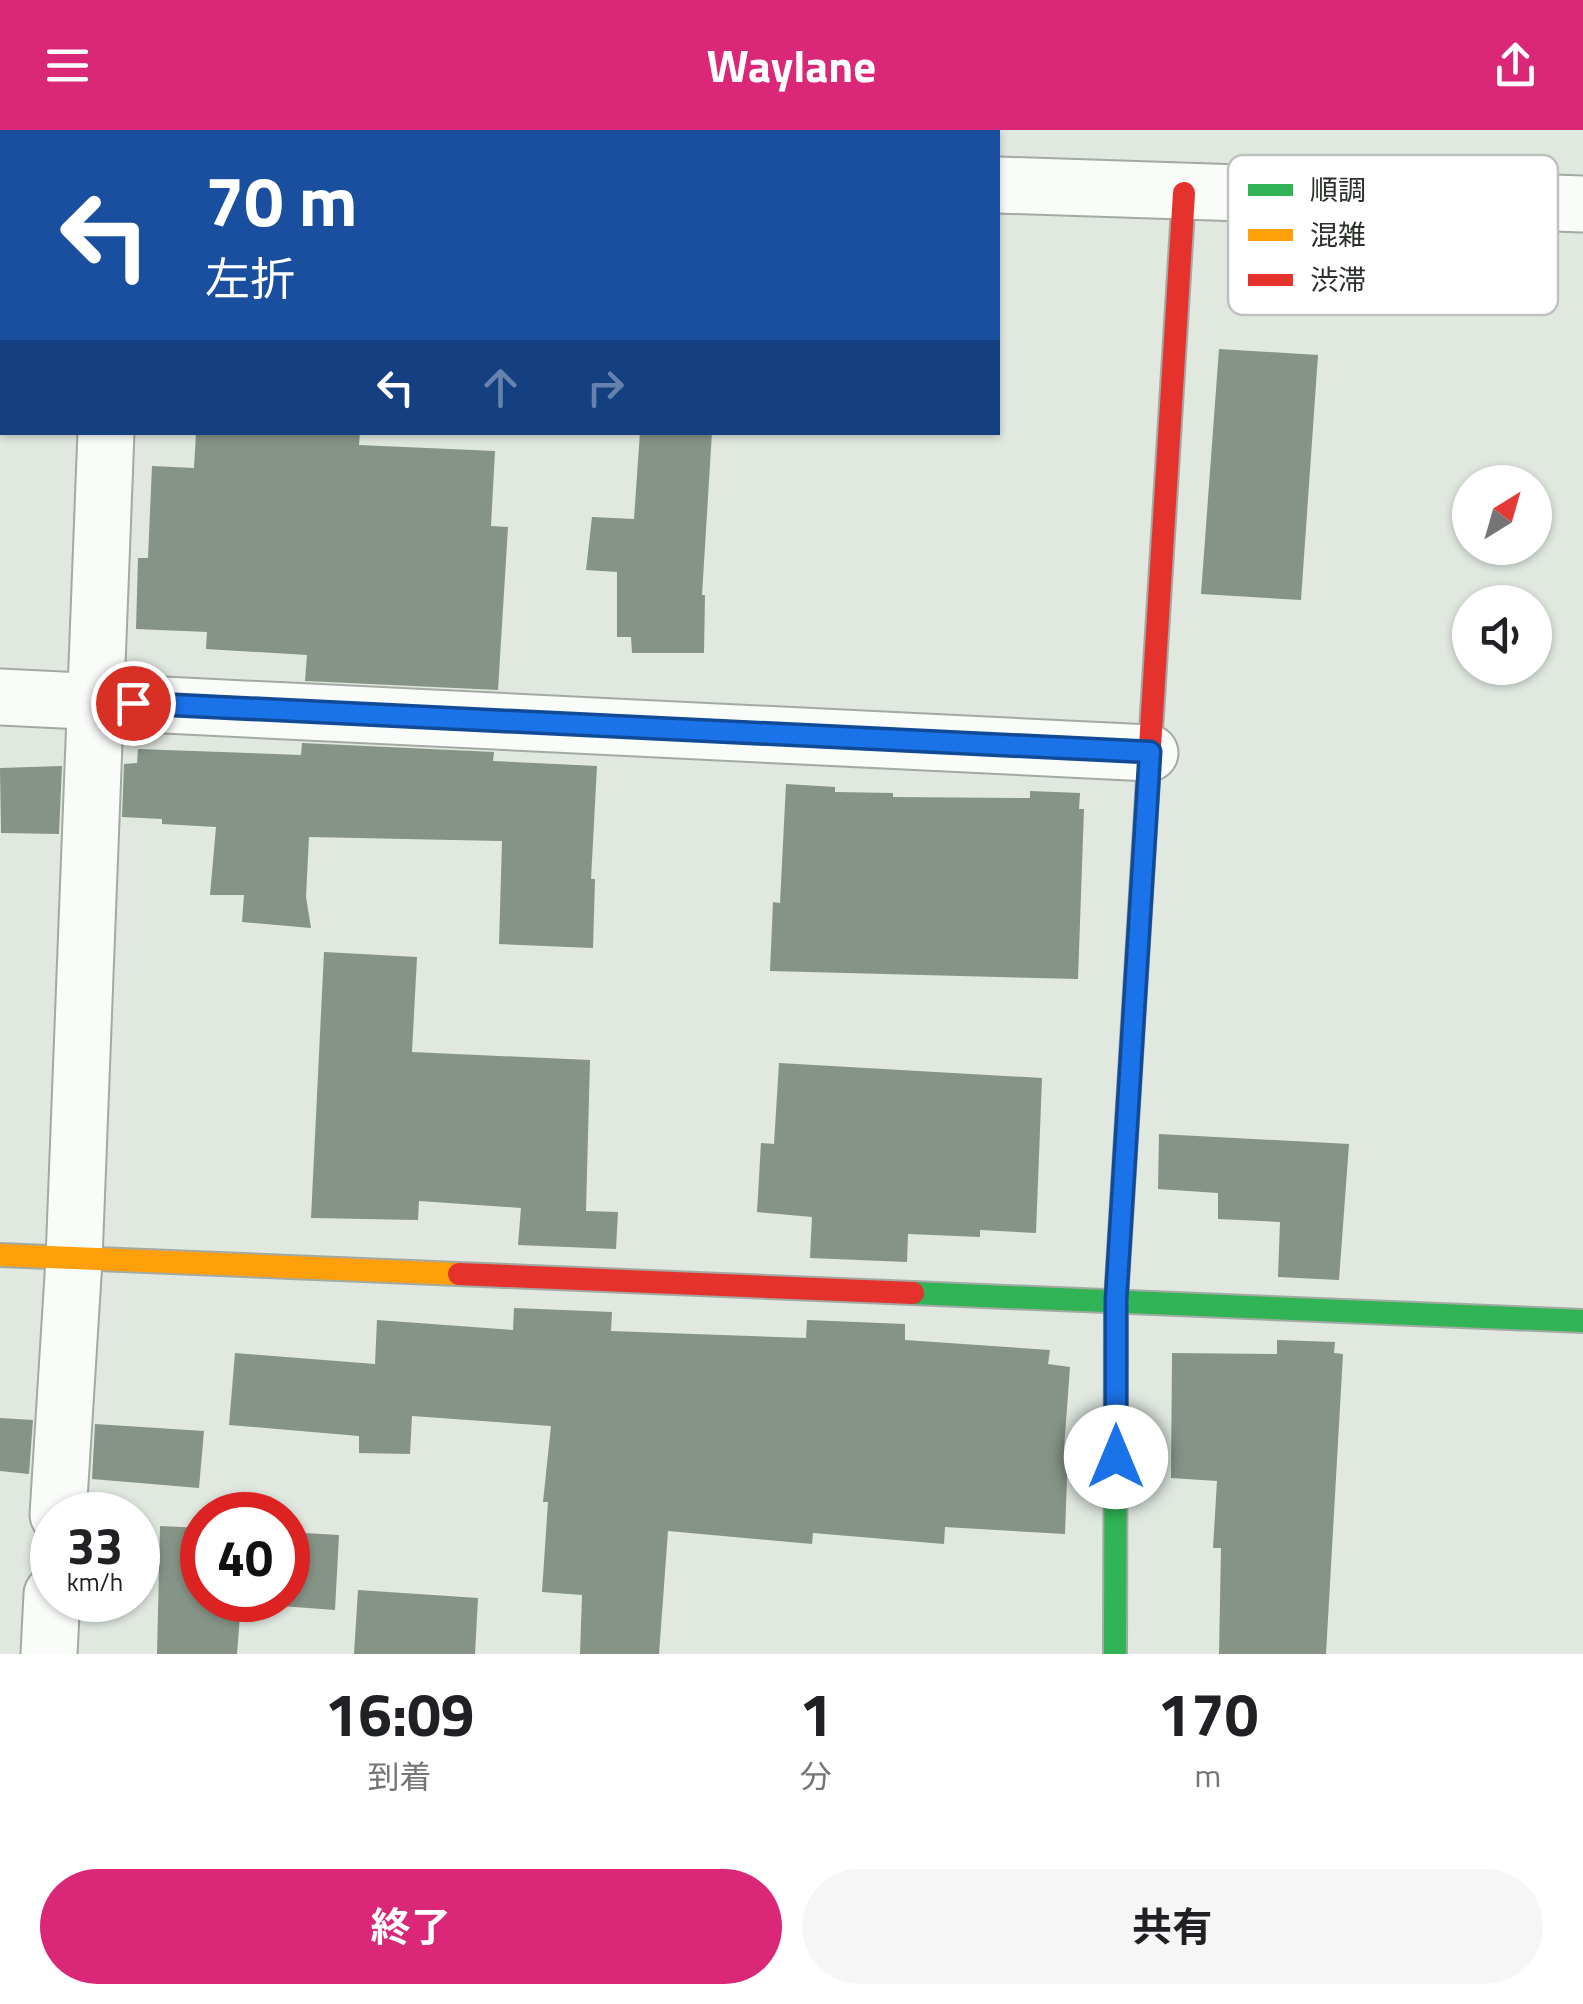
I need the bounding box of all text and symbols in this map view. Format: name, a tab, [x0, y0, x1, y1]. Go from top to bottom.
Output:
text: Waylane	[707, 31, 876, 99]
icon: menu	[40, 38, 95, 93]
icon: share	[1488, 38, 1543, 93]
text: 70 m	[205, 147, 358, 253]
legend	[1228, 155, 1558, 315]
text: 順調	[1310, 168, 1366, 211]
icon: left	[40, 170, 170, 300]
text: 混雑	[1310, 213, 1366, 256]
text: 左折	[205, 244, 295, 312]
text: 渋滞	[1310, 258, 1366, 301]
icon: left	[368, 360, 423, 415]
icon: ahead	[473, 360, 528, 415]
icon: right	[578, 360, 633, 415]
north arrow	[1452, 465, 1552, 565]
map controls	[1452, 465, 1552, 685]
button: sound	[1452, 585, 1552, 685]
pin	[91, 661, 176, 746]
icon: arrive	[106, 676, 161, 731]
position arrow	[1064, 1405, 1168, 1509]
speed limit sign: 40	[180, 1492, 310, 1622]
text: 33	[67, 1507, 123, 1583]
text: km/h	[67, 1563, 123, 1601]
text: 16:09	[325, 1668, 474, 1759]
text: 1	[799, 1668, 833, 1759]
text: 170	[1157, 1668, 1258, 1759]
text: m	[1195, 1751, 1221, 1799]
text: 到着	[368, 1752, 432, 1800]
text: 分	[800, 1752, 832, 1800]
button: 終了	[40, 1869, 782, 1984]
button: 共有	[802, 1869, 1543, 1984]

